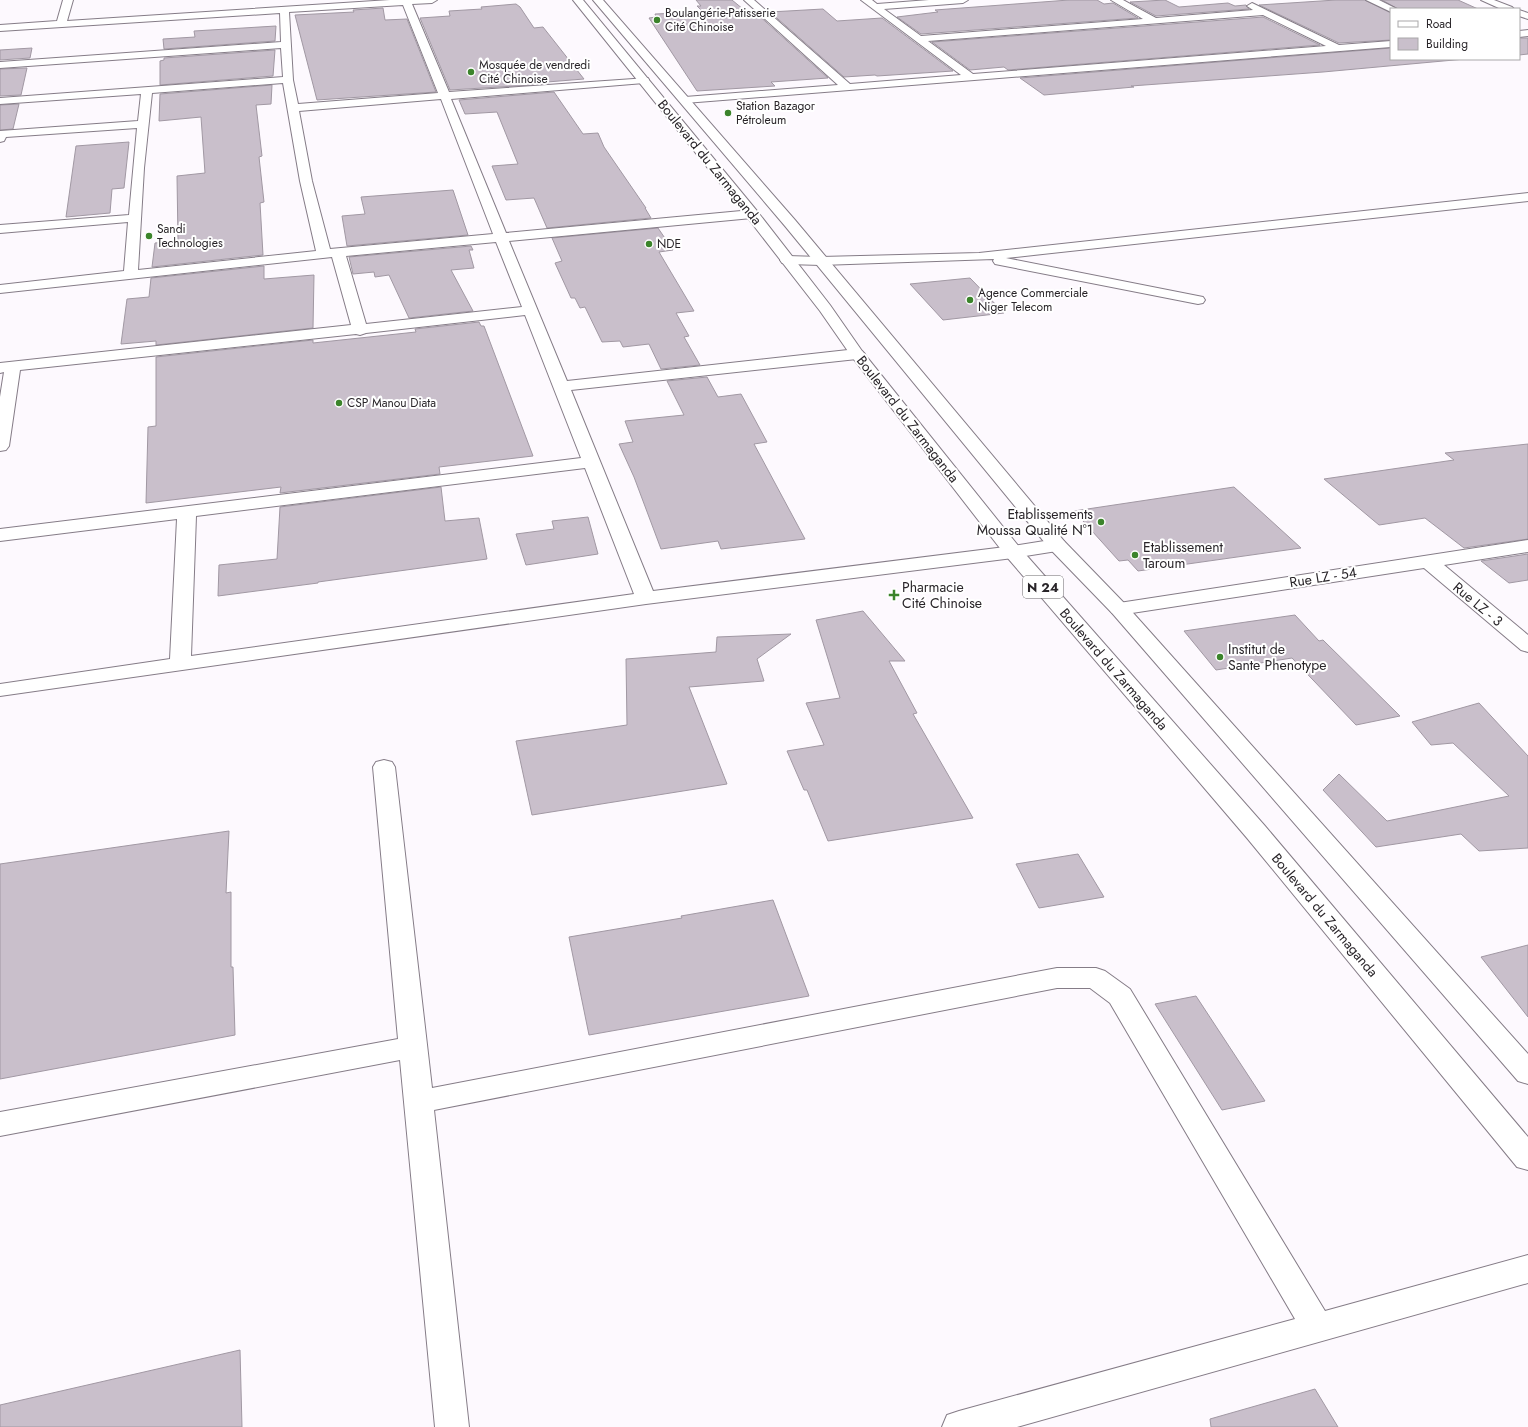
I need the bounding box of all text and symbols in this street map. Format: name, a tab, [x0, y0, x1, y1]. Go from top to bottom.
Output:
place label: Boulangérie-Patisserie Cité Chinoise	[665, 4, 776, 36]
legend	[1390, 8, 1520, 60]
marker: Boulangérie-Patisserie Cité Chinoise	[652, 15, 662, 25]
text: Road	[1426, 15, 1452, 33]
text: Building	[1426, 35, 1468, 53]
place label: Mosquée de vendredi Cité Chinoise	[479, 56, 590, 88]
marker: Mosquée de vendredi Cité Chinoise	[466, 67, 476, 77]
street label: Boulevard du Zarmaganda	[653, 95, 767, 229]
place label: Station Bazagor Pétroleum	[736, 97, 816, 129]
marker: Station Bazagor Pétroleum	[723, 108, 733, 118]
place label: Sandi Technologies	[157, 220, 223, 252]
marker: Sandi Technologies	[144, 231, 154, 241]
place label: NDE	[657, 235, 681, 253]
marker: NDE	[644, 239, 654, 249]
place label: Agence Commerciale Niger Telecom	[978, 284, 1088, 316]
marker: Agence Commerciale Niger Telecom	[965, 295, 975, 305]
street label: Boulevard du Zarmaganda	[852, 351, 964, 487]
place label: CSP Manou Diata	[347, 394, 436, 412]
marker: CSP Manou Diata	[334, 398, 344, 408]
place label: Etablissements Moussa Qualité N°1	[977, 504, 1093, 540]
marker: Etablissements Moussa Qualité N°1	[1096, 517, 1106, 527]
place label: Etablissement Taroum	[1143, 537, 1224, 573]
marker: Etablissement Taroum	[1130, 550, 1140, 560]
street label: Rue LZ - 54	[1288, 562, 1358, 592]
road number: N 24	[1023, 576, 1063, 598]
place label: Pharmacie Cité Chinoise	[902, 577, 982, 613]
street label: Rue LZ - 3	[1449, 577, 1507, 631]
marker: Pharmacie Cité Chinoise	[889, 590, 899, 600]
street label: Boulevard du Zarmaganda	[1055, 604, 1173, 734]
place label: Institut de Sante Phenotype	[1228, 639, 1326, 675]
marker: Institut de Sante Phenotype	[1215, 652, 1225, 662]
street label: Boulevard du Zarmaganda	[1267, 849, 1383, 981]

